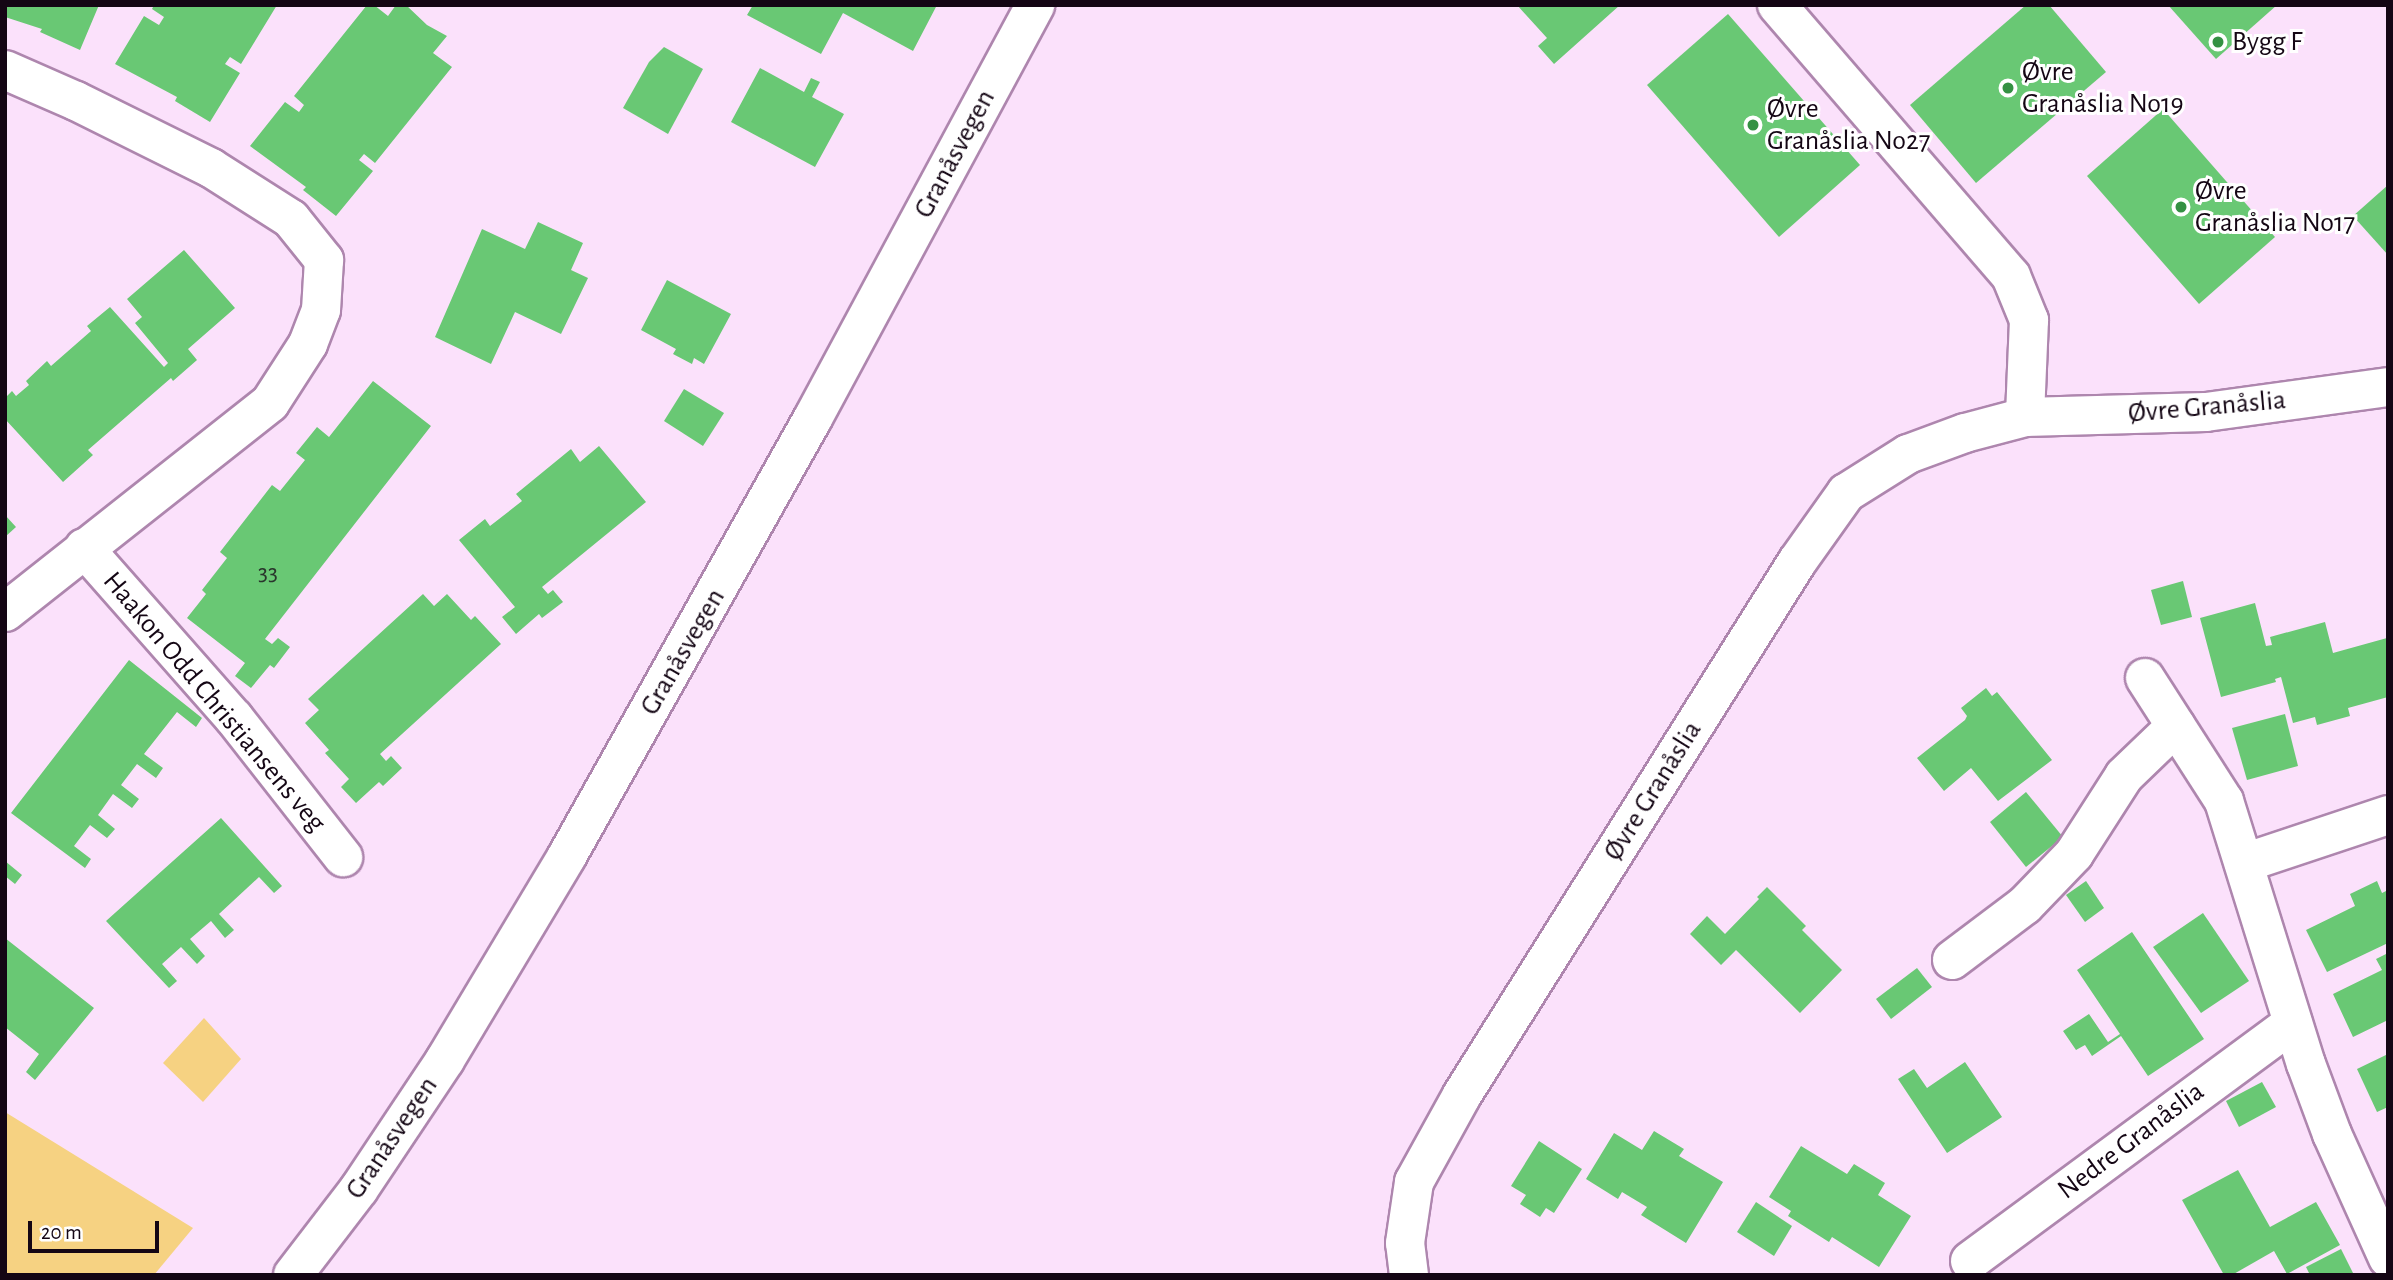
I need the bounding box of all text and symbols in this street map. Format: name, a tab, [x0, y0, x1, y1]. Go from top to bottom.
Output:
place label: Bygg F	[2232, 25, 2302, 59]
marker: Bygg F	[2210, 34, 2226, 50]
place label: Øvre Granåslia No19	[2022, 55, 2184, 121]
marker: Øvre Granåslia No19	[2000, 80, 2016, 96]
street label: Granåsvegen	[907, 84, 1003, 224]
place label: Øvre Granåslia No27	[1767, 92, 1930, 158]
marker: Øvre Granåslia No27	[1745, 117, 1761, 133]
place label: Øvre Granåslia No17	[2195, 174, 2355, 240]
marker: Øvre Granåslia No17	[2173, 199, 2189, 215]
street label: Øvre Granåslia	[2127, 383, 2287, 431]
house number: 33	[258, 560, 278, 588]
street label: Haakon Odd Christiansens veg	[95, 565, 333, 839]
street label: Granåsvegen	[633, 583, 733, 721]
street label: Øvre Granåslia	[1597, 715, 1709, 867]
street label: Granåsvegen	[339, 1070, 445, 1206]
street label: Nedre Granåslia	[2051, 1075, 2211, 1207]
scale bar	[32, 1206, 163, 1250]
text: 20 m	[41, 1222, 82, 1243]

